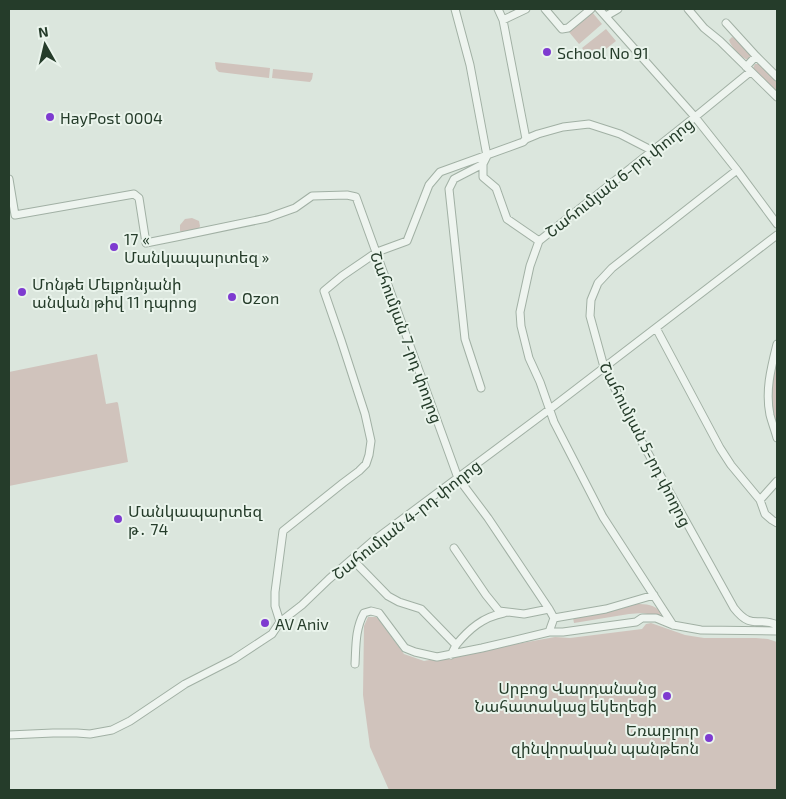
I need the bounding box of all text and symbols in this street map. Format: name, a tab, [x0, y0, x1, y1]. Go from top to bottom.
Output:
north arrow	[20, 20, 70, 70]
text: N	[37, 23, 49, 41]
place label: School No 91	[557, 43, 649, 62]
marker: School No 91	[541, 46, 553, 58]
place label: HayPost 0004	[60, 108, 163, 127]
marker: HayPost 0004	[44, 111, 56, 123]
street label: Շահումյան 6-րդ փողոց	[541, 113, 698, 242]
place label: 17 « Մանկապարտեզ »	[124, 229, 270, 267]
marker: 17 « Մանկապարտեզ »	[108, 241, 120, 253]
street label: Շահումյան 7-րդ փողոց	[366, 248, 447, 426]
place label: Մոնթե Մելքոնյանի անվան թիվ 11 դպրոց	[32, 274, 197, 312]
marker: Մոնթե Մելքոնյանի անվան թիվ 11 դպրոց	[16, 286, 28, 298]
place label: Ozon	[242, 288, 279, 307]
marker: Ozon	[226, 291, 238, 303]
street label: Շահումյան 5-րդ փողոց	[595, 358, 696, 530]
street label: Շահումյան 4-րդ փողոց	[328, 455, 485, 584]
place label: Մանկապարտեզ թ․ 74	[128, 501, 263, 539]
marker: Մանկապարտեզ թ․ 74	[112, 513, 124, 525]
place label: AV Aniv	[275, 614, 329, 633]
marker: AV Aniv	[259, 617, 271, 629]
place label: Սրբոց Վարդանանց Նահատակաց եկեղեցի	[475, 678, 657, 716]
marker: Սրբոց Վարդանանց Նահատակաց եկեղեցի	[661, 690, 673, 702]
place label: Եռաբլուր զինվորական պանթեոն	[511, 720, 699, 758]
marker: Եռաբլուր զինվորական պանթեոն	[703, 732, 715, 744]

